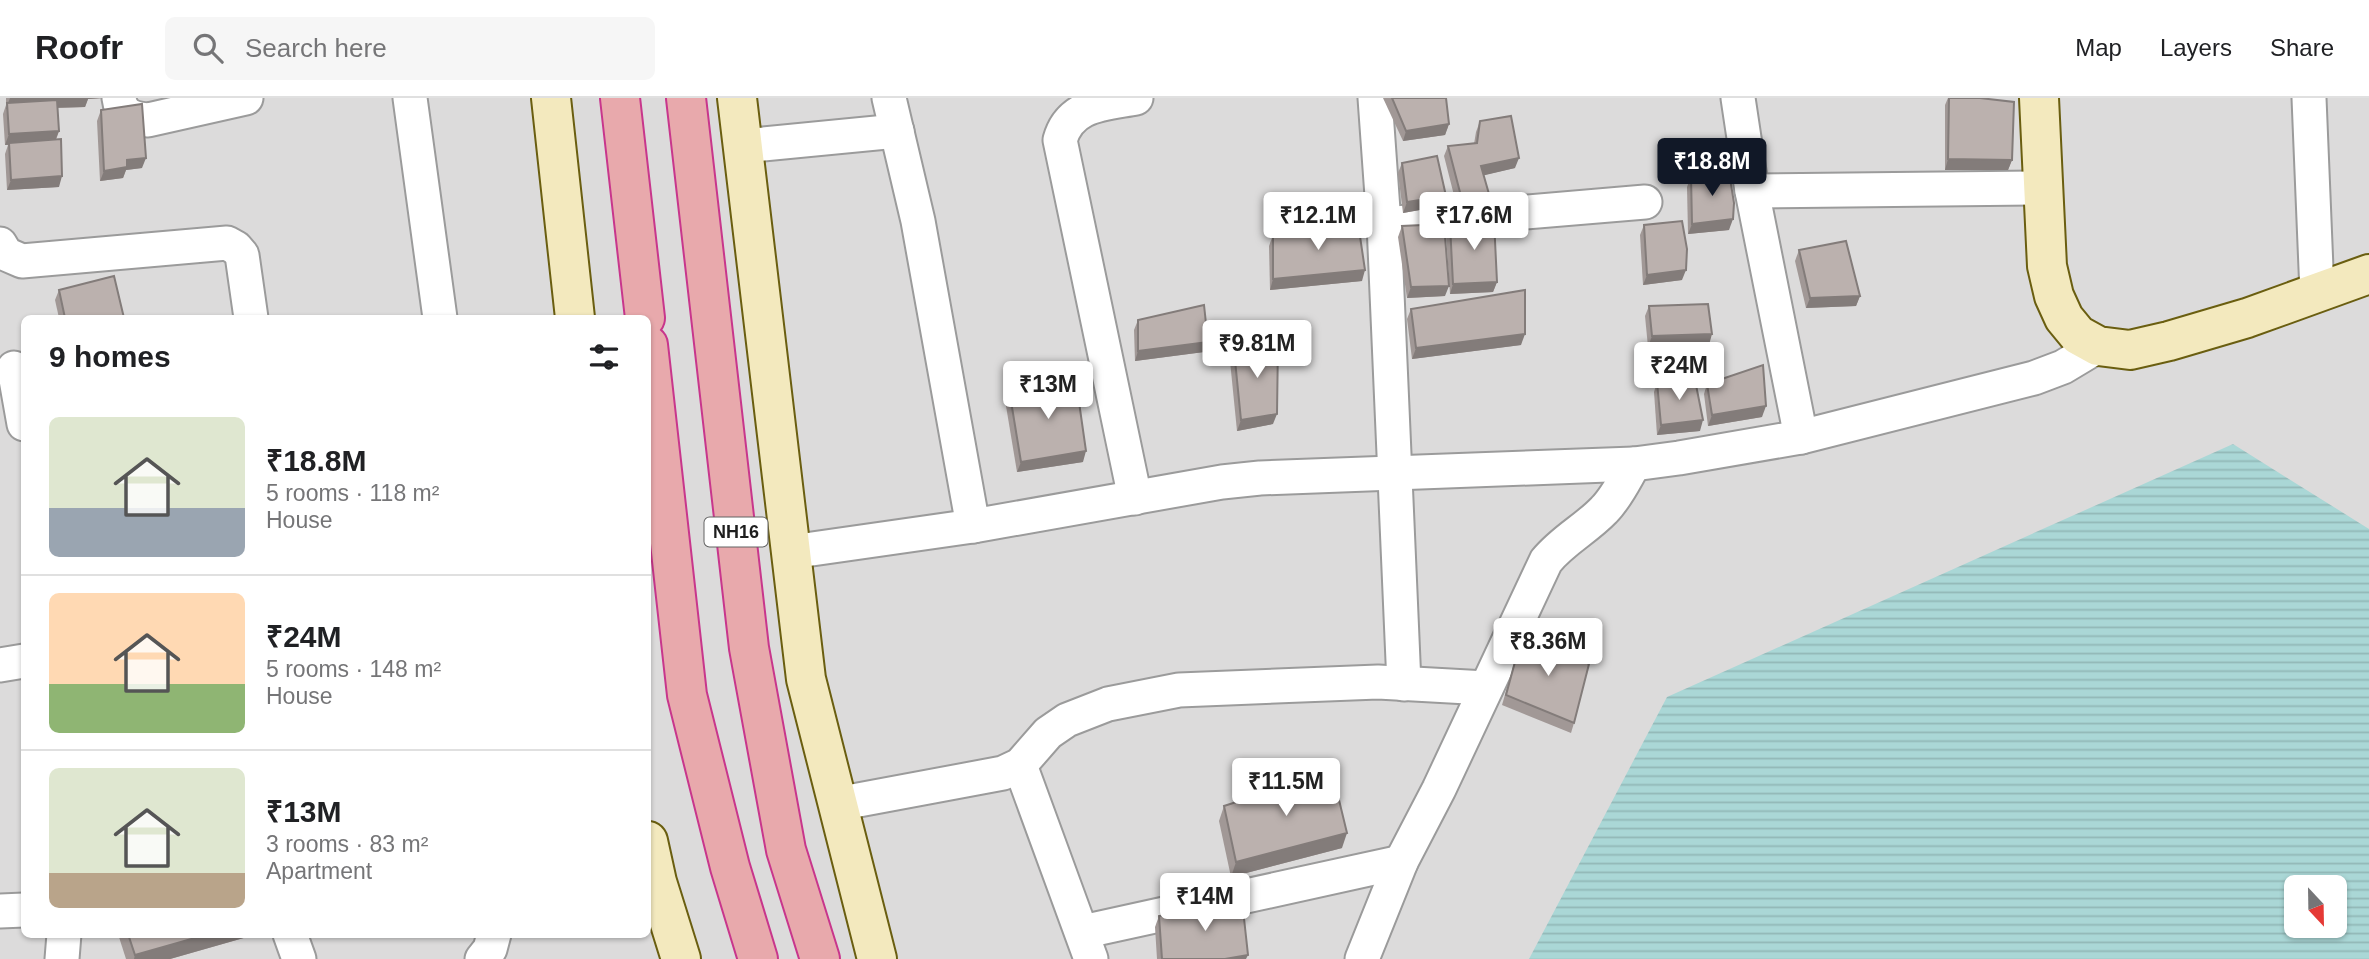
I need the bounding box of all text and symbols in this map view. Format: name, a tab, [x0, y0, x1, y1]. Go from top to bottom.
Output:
search box	[165, 17, 655, 80]
text: Roofr	[35, 29, 123, 66]
icon: search	[189, 29, 227, 67]
text: Search here	[245, 33, 387, 63]
text: Map	[2075, 34, 2122, 61]
text: Layers	[2160, 34, 2232, 61]
text: Share	[2270, 34, 2334, 61]
pin: ₹18.8M	[1655, 139, 1769, 198]
text: ₹18.8M	[1673, 148, 1751, 174]
pin: ₹12.1M	[1261, 192, 1375, 252]
pin: ₹17.6M	[1417, 192, 1531, 252]
text: ₹12.1M	[1279, 202, 1357, 228]
text: ₹17.6M	[1435, 202, 1513, 228]
pin: ₹9.81M	[1200, 320, 1314, 380]
text: ₹9.81M	[1218, 330, 1296, 356]
icon: filters	[585, 338, 623, 376]
text: 9 homes	[49, 340, 171, 373]
pin: ₹24M	[1638, 342, 1720, 402]
text: ₹24M	[1650, 352, 1708, 378]
pin: ₹13M	[1007, 362, 1089, 421]
text: ₹13M	[1019, 371, 1077, 397]
text: ₹18.8M	[266, 444, 367, 477]
icon: home	[105, 445, 189, 529]
text: 5 rooms · 118 m²	[266, 480, 439, 506]
text: House	[266, 507, 332, 533]
road number: NH16	[704, 518, 768, 546]
pin: ₹8.36M	[1491, 618, 1605, 678]
text: ₹24M	[266, 620, 342, 653]
icon: home	[105, 621, 189, 705]
text: ₹8.36M	[1509, 628, 1587, 654]
text: 5 rooms · 148 m²	[266, 656, 441, 682]
text: House	[266, 683, 332, 709]
pin: ₹11.5M	[1229, 758, 1343, 818]
text: ₹11.5M	[1248, 768, 1324, 794]
text: ₹13M	[266, 795, 342, 828]
icon: home	[105, 796, 189, 880]
text: 3 rooms · 83 m²	[266, 831, 428, 857]
text: Apartment	[266, 858, 372, 884]
pin: ₹14M	[1164, 874, 1246, 933]
north arrow	[2284, 875, 2347, 938]
map controls	[2284, 875, 2347, 938]
text: ₹14M	[1176, 883, 1234, 909]

